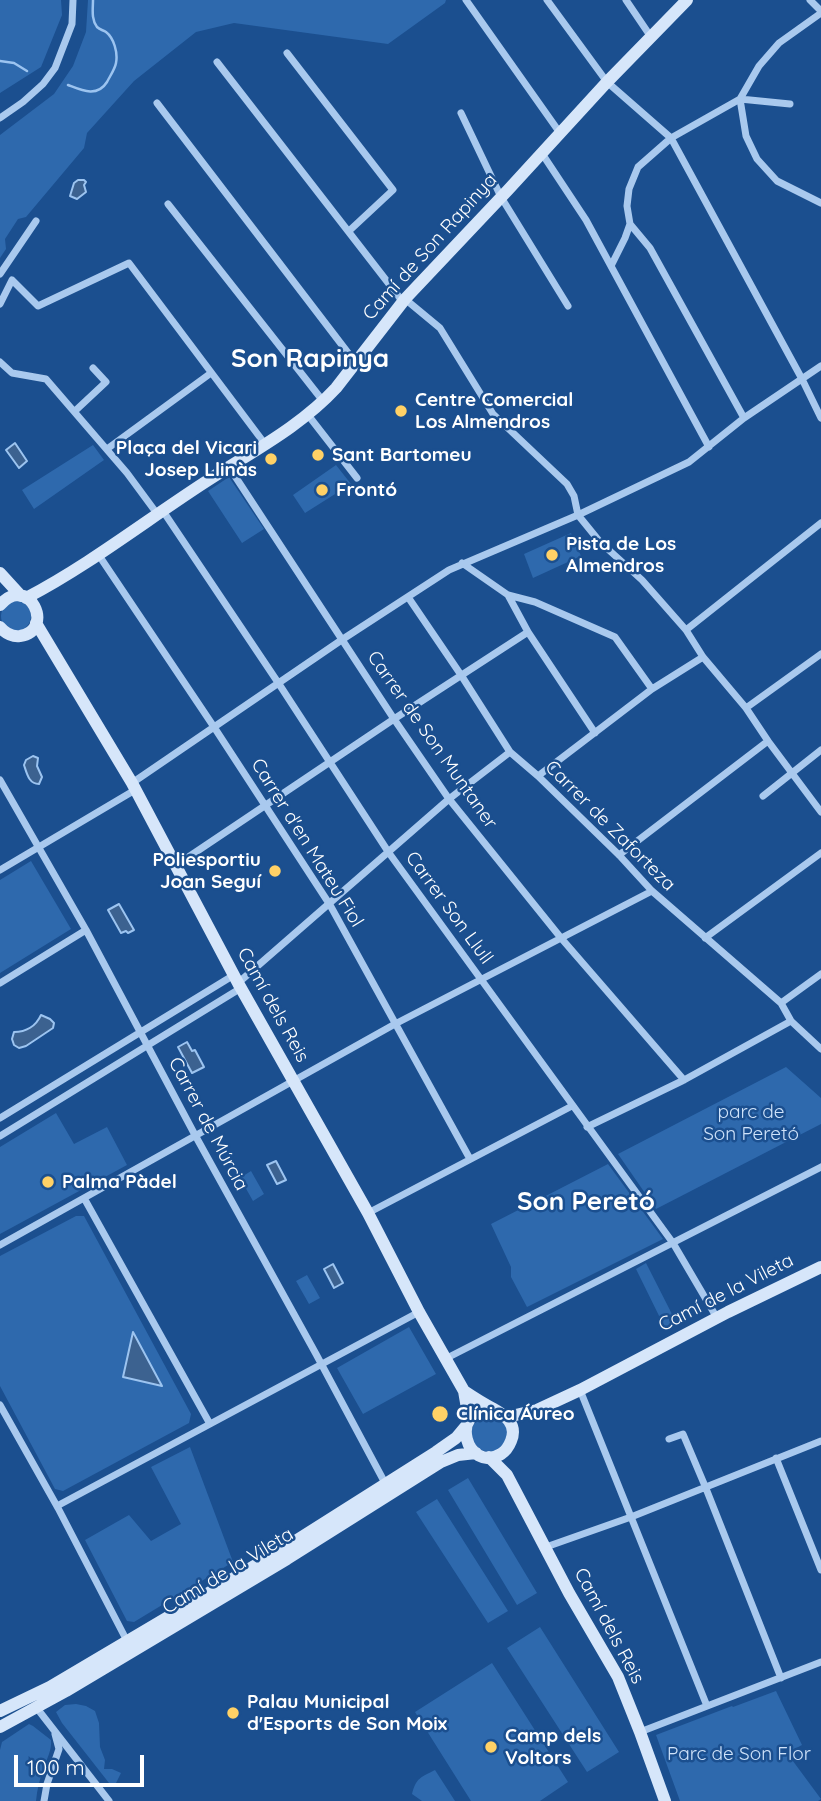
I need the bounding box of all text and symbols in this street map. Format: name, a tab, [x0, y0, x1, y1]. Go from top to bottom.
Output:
street label: Camí de Son Rapinya	[358, 169, 502, 325]
district label: Son Rapinya	[231, 343, 389, 375]
place label: Centre Comercial Los Almendros	[415, 389, 573, 433]
marker: Centre Comercial Los Almendros	[393, 403, 409, 419]
place label: Plaça del Vicari Josep Llinàs	[116, 437, 257, 481]
place label: Sant Bartomeu	[332, 444, 472, 466]
marker: Sant Bartomeu	[310, 447, 326, 463]
marker: Plaça del Vicari Josep Llinàs	[263, 451, 279, 467]
place label: Frontó	[336, 479, 397, 501]
marker: Frontó	[314, 482, 330, 498]
place label: Pista de Los Almendros	[566, 533, 676, 577]
marker: Pista de Los Almendros	[544, 547, 560, 563]
street label: Carrer de Son Muntaner	[362, 647, 502, 833]
street label: Carrer d'en Mateu Fiol	[246, 755, 368, 931]
street label: Carrer de Zaforteza	[540, 756, 680, 896]
street label: Carrer Son Llull	[401, 847, 497, 969]
place label: Poliesportiu Joan Seguí	[152, 849, 261, 893]
marker: Poliesportiu Joan Seguí	[267, 863, 283, 879]
street label: Camí dels Reis	[232, 944, 314, 1066]
street label: Carrer de Múrcia	[163, 1053, 253, 1195]
park label: parc de Son Peretó	[703, 1101, 799, 1145]
place label: Palma Pàdel	[62, 1171, 177, 1193]
marker: Palma Pàdel	[40, 1174, 56, 1190]
district label: Son Peretó	[517, 1186, 655, 1218]
street label: Camí de la Vileta	[655, 1249, 797, 1337]
place label: Clínica Áureo	[456, 1403, 575, 1425]
marker: Clínica Áureo	[430, 1404, 450, 1424]
street label: Camí de la Vileta	[158, 1523, 298, 1619]
street label: Camí dels Reis	[569, 1564, 649, 1688]
place label: Palau Municipal d'Esports de Son Moix	[247, 1691, 447, 1735]
marker: Palau Municipal d'Esports de Son Moix	[225, 1705, 241, 1721]
place label: Camp dels Voltors	[505, 1725, 601, 1769]
marker: Camp dels Voltors	[483, 1739, 499, 1755]
scale bar	[18, 1742, 147, 1786]
park label: Parc de Son Flor	[667, 1743, 811, 1765]
text: 100 m	[27, 1754, 85, 1780]

